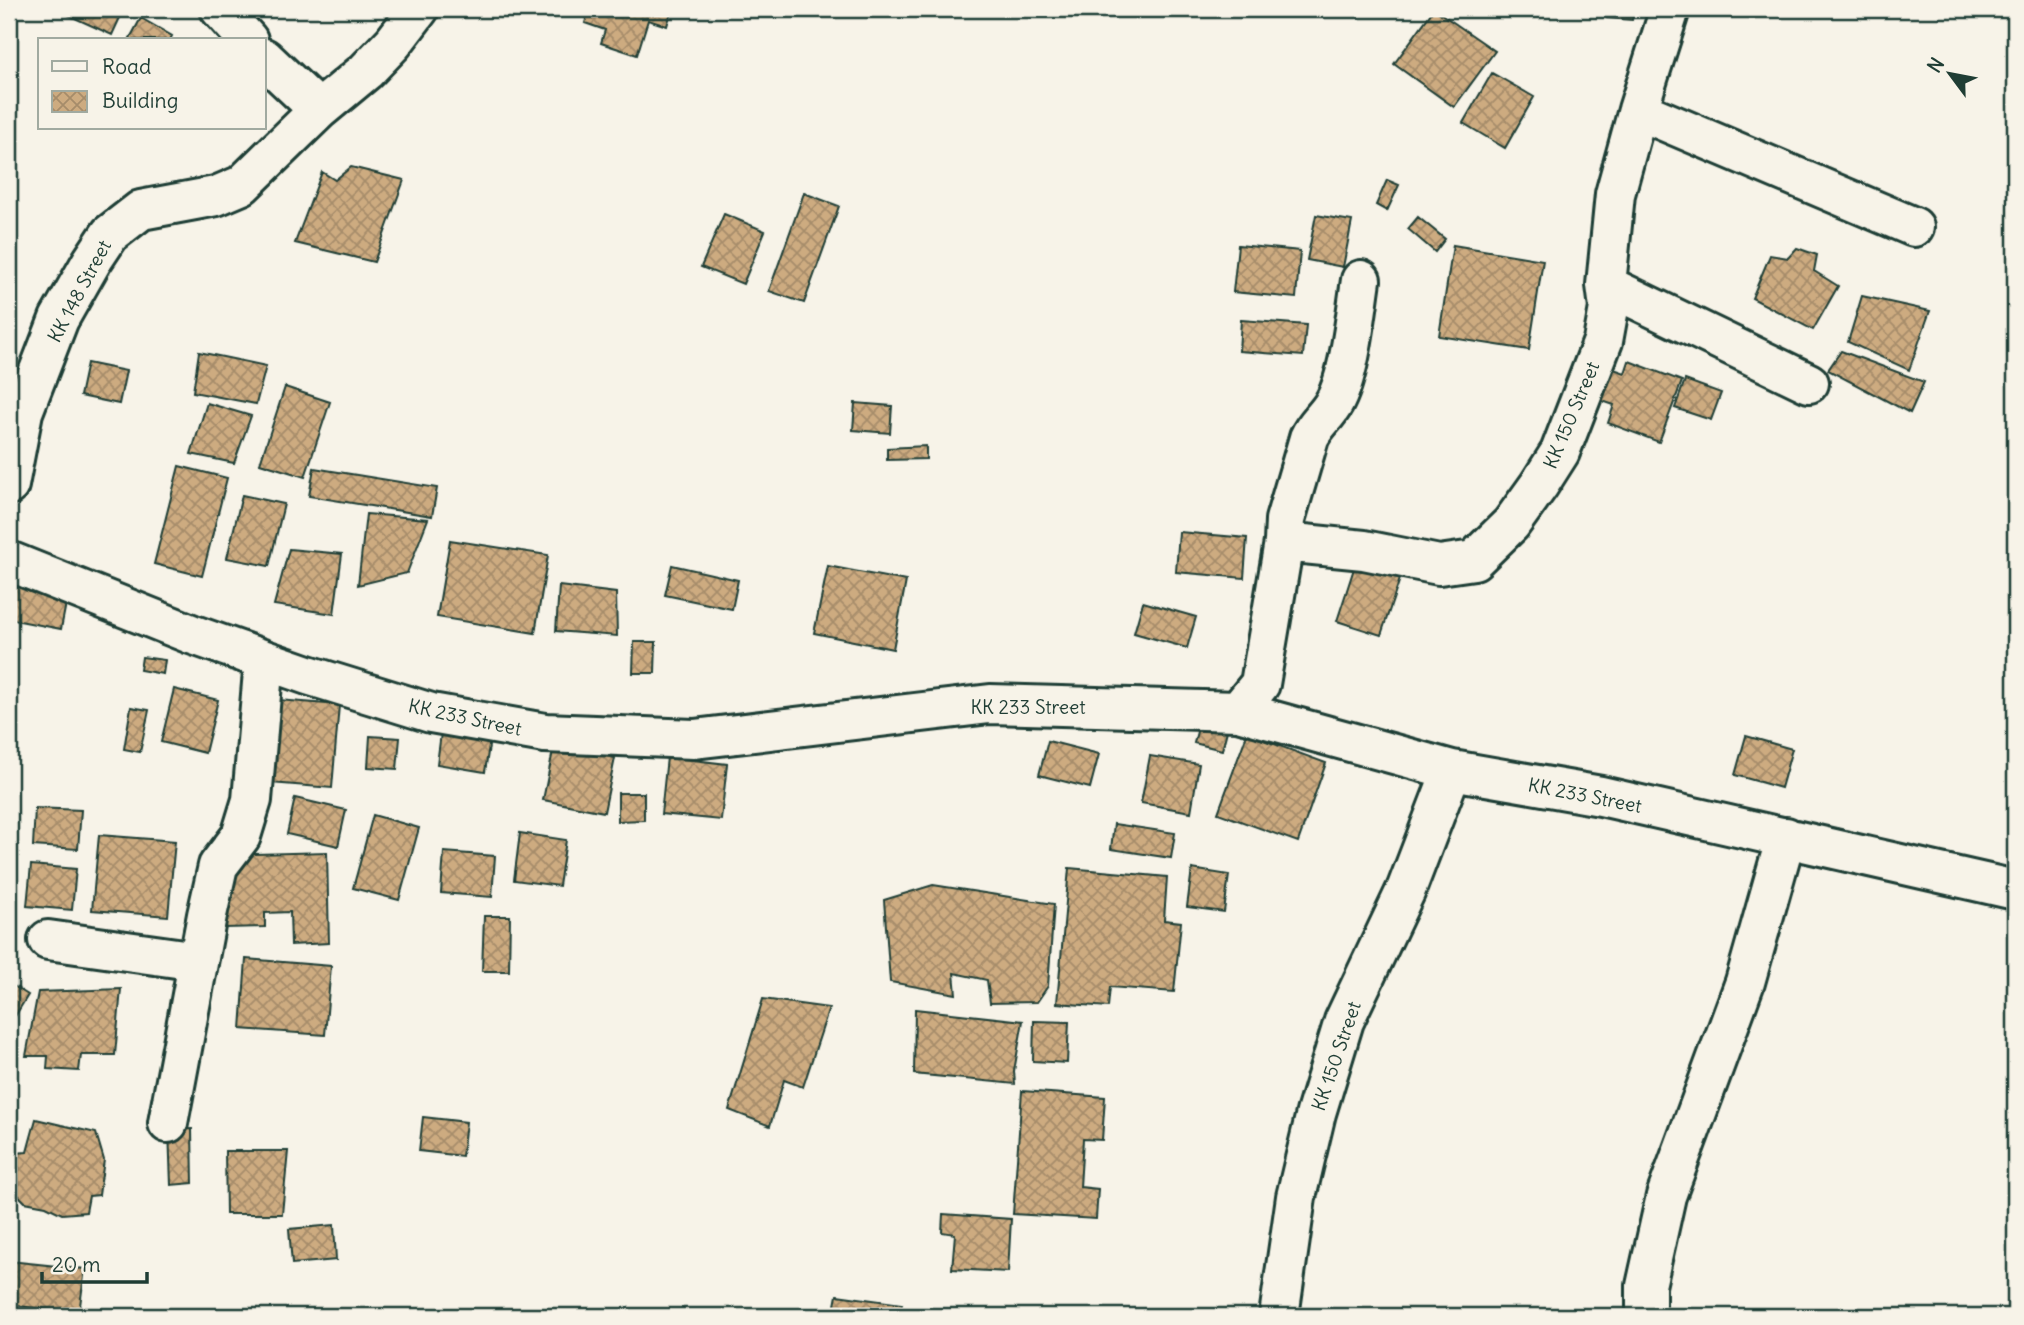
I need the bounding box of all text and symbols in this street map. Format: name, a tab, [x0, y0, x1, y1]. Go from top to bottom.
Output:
legend	[38, 38, 266, 130]
north arrow	[1916, 38, 1986, 108]
text: Road	[102, 53, 151, 80]
text: N	[1922, 53, 1949, 77]
text: Building	[102, 87, 178, 114]
street label: KK 148 Street	[42, 236, 116, 346]
street label: KK 150 Street	[1538, 358, 1604, 472]
street label: KK 233 Street	[406, 693, 524, 741]
street label: KK 233 Street	[970, 695, 1086, 719]
street label: KK 233 Street	[1526, 772, 1644, 818]
street label: KK 150 Street	[1306, 998, 1366, 1114]
scale bar	[42, 1241, 147, 1285]
text: 20 m	[52, 1251, 101, 1278]

